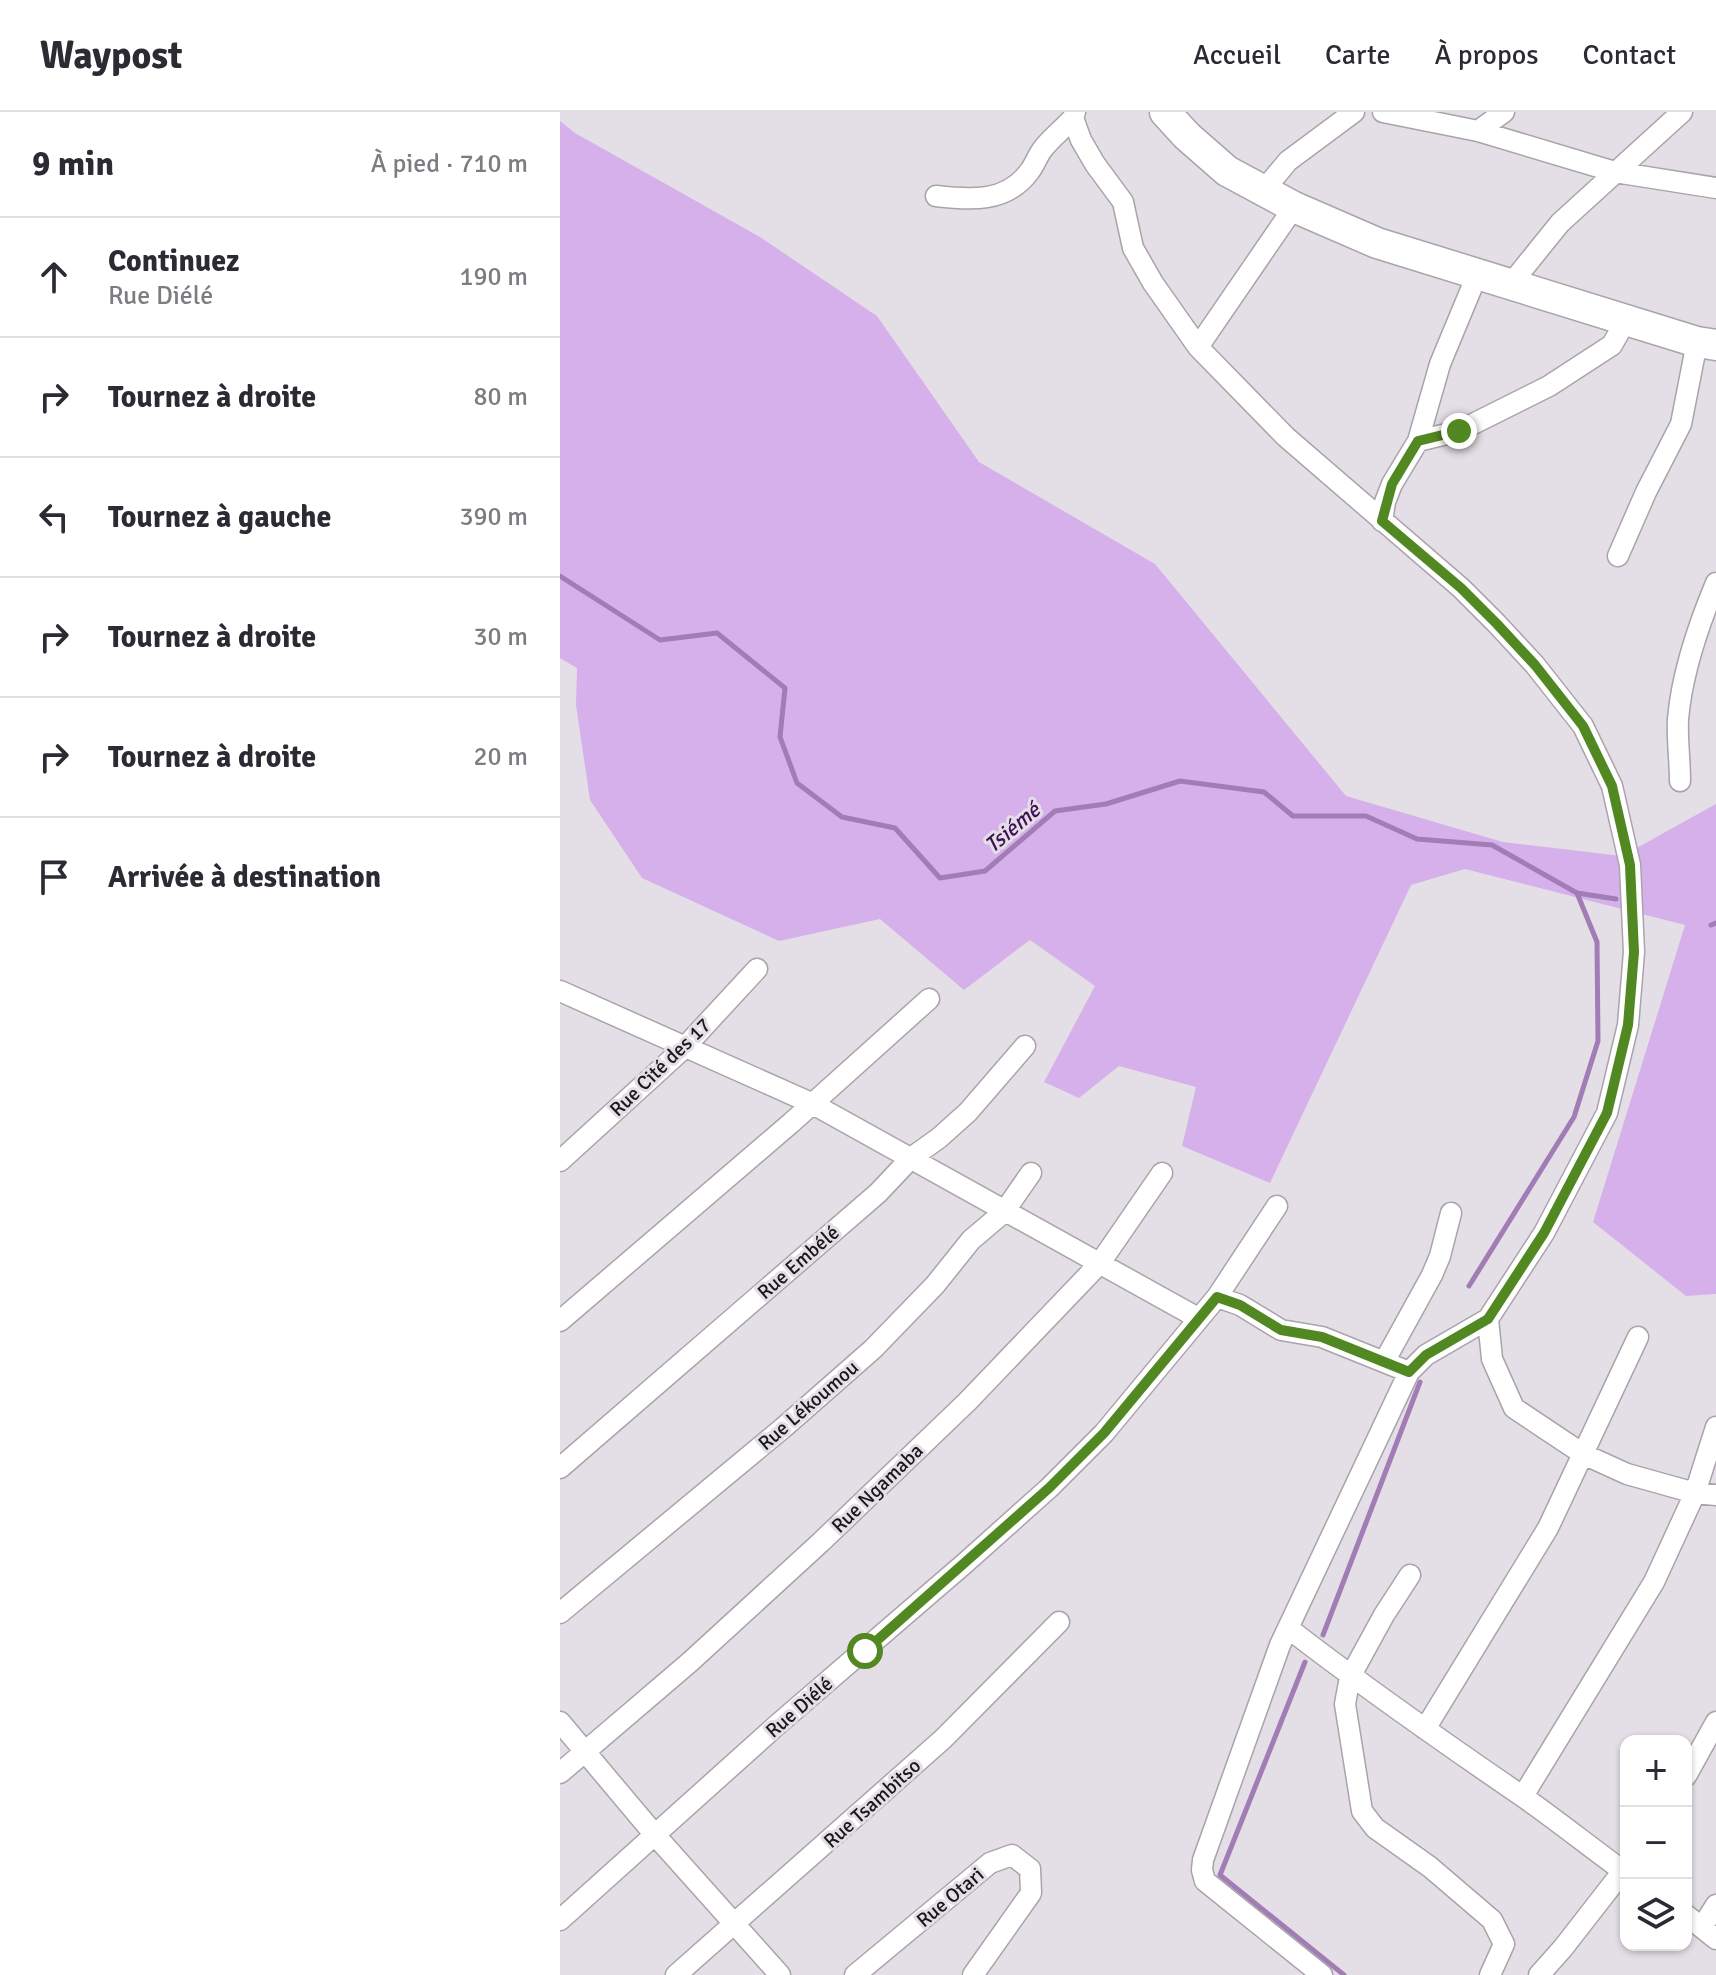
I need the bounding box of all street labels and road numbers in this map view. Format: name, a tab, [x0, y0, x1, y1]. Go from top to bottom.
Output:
street label: Rue Cité des 17	[605, 1013, 716, 1122]
street label: Rue Embélé	[752, 1220, 844, 1305]
street label: Rue Lékoumou	[753, 1355, 864, 1456]
street label: Rue Ngamaba	[826, 1438, 928, 1538]
street label: Rue Diélé	[761, 1671, 838, 1743]
street label: Rue Tsambitso	[819, 1753, 926, 1853]
street label: Rue Otari	[912, 1862, 989, 1933]

